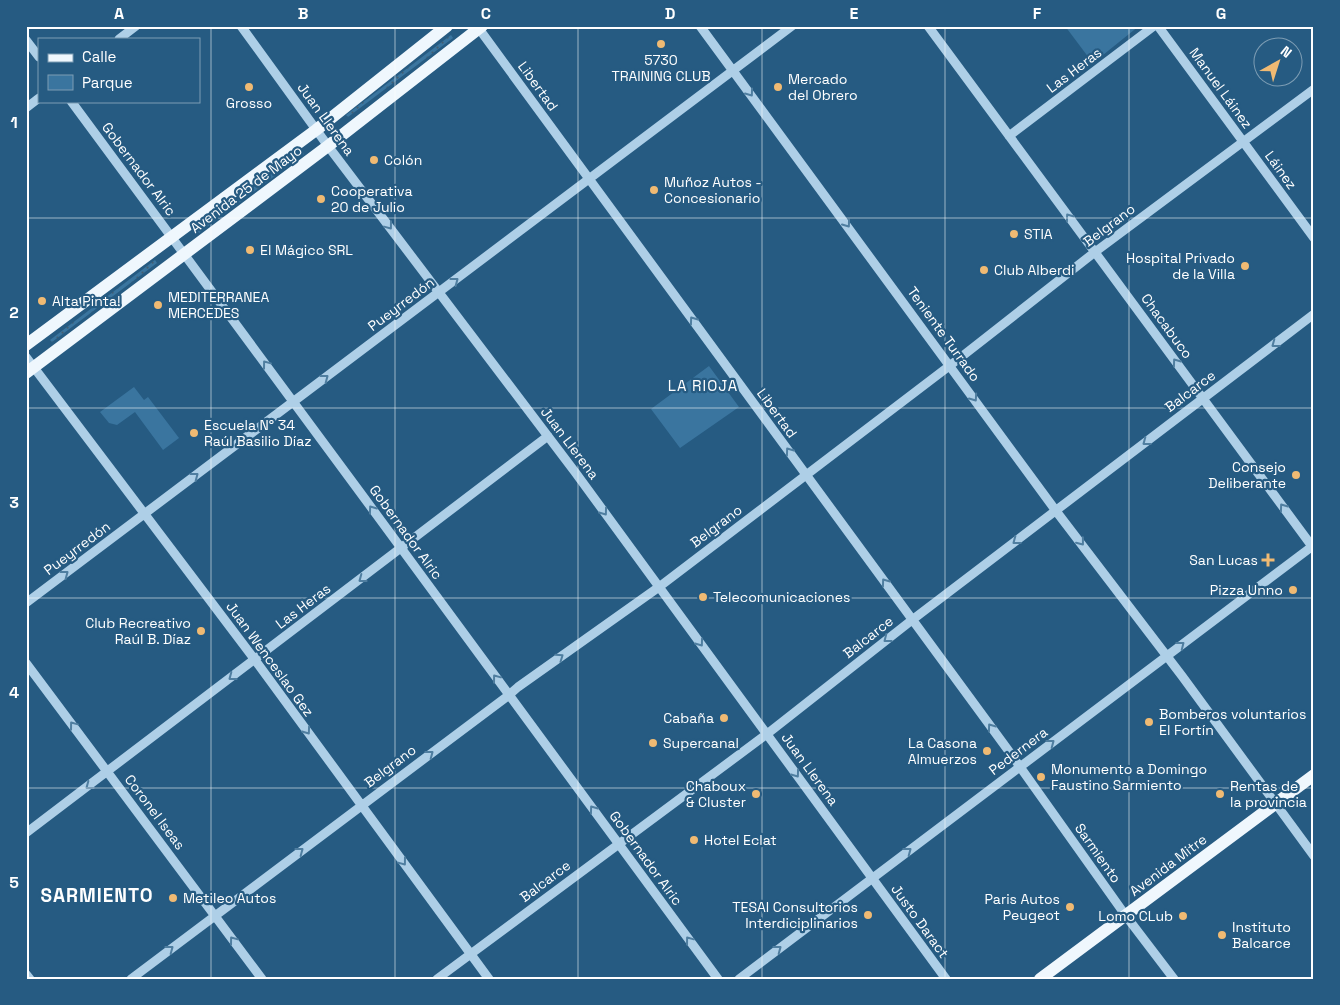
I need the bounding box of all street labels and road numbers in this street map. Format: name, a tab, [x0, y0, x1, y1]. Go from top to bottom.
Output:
street label: Las Heras	[1043, 43, 1105, 97]
street label: Manuel Láinez	[1186, 44, 1256, 132]
street label: Libertad	[514, 58, 562, 114]
street label: Juan Llerena	[293, 79, 359, 159]
street label: Gobernador Alric	[98, 119, 180, 219]
street label: Avenida 25 de Mayo	[187, 141, 305, 237]
street label: Láinez	[1261, 147, 1301, 193]
street label: Belgrano	[1080, 200, 1138, 250]
street label: Pueyrredón	[364, 273, 438, 335]
street label: Teniente Turrado	[903, 283, 985, 385]
street label: Chacabuco	[1137, 290, 1197, 362]
street label: Balcarce	[1161, 366, 1219, 416]
street label: Libertad	[753, 385, 801, 441]
street label: Juan Llerena	[537, 403, 603, 483]
street label: Gobernador Alric	[366, 481, 446, 583]
street label: Belgrano	[687, 501, 745, 551]
street label: Pueyrredón	[40, 517, 114, 579]
street label: Las Heras	[272, 579, 334, 633]
street label: Juan Wenceslao Gez	[222, 598, 318, 720]
street label: Balcarce	[839, 612, 897, 662]
street label: Pedernera	[985, 723, 1051, 779]
street label: Juan Llerena	[777, 729, 843, 809]
street label: Belgrano	[361, 741, 419, 791]
street label: Coronel Iseas	[121, 771, 189, 853]
street label: Gobernador Alric	[606, 807, 686, 909]
street label: Sarmiento	[1071, 820, 1125, 886]
street label: Avenida Mitre	[1126, 830, 1210, 900]
street label: Balcarce	[516, 856, 574, 906]
street label: Justo Daract	[887, 881, 953, 961]

